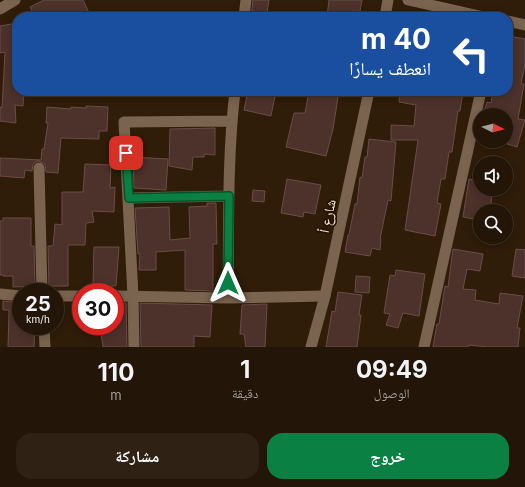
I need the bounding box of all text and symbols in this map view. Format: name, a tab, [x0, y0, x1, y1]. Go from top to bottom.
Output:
text: 40 m	[361, 22, 431, 56]
icon: left	[445, 28, 497, 80]
text: انعطف يسارًا	[349, 58, 431, 79]
north arrow	[473, 108, 513, 148]
map controls	[473, 108, 513, 244]
pin	[109, 136, 143, 170]
icon: arrive	[115, 142, 137, 164]
button: sound	[473, 156, 513, 196]
street label: شارع أ	[315, 198, 341, 235]
button: search	[473, 204, 513, 244]
position arrow	[207, 262, 249, 304]
speed limit sign: 30	[72, 283, 124, 335]
text: 25	[25, 292, 51, 316]
text: km/h	[26, 313, 50, 325]
text: 1	[240, 355, 250, 384]
text: 09:49	[356, 355, 427, 384]
text: 110	[98, 358, 134, 387]
text: دقيقة	[232, 385, 258, 401]
text: الوصول	[374, 385, 410, 401]
text: m	[110, 387, 122, 403]
button: مشاركة	[16, 433, 259, 479]
button: خروج	[267, 433, 509, 479]

